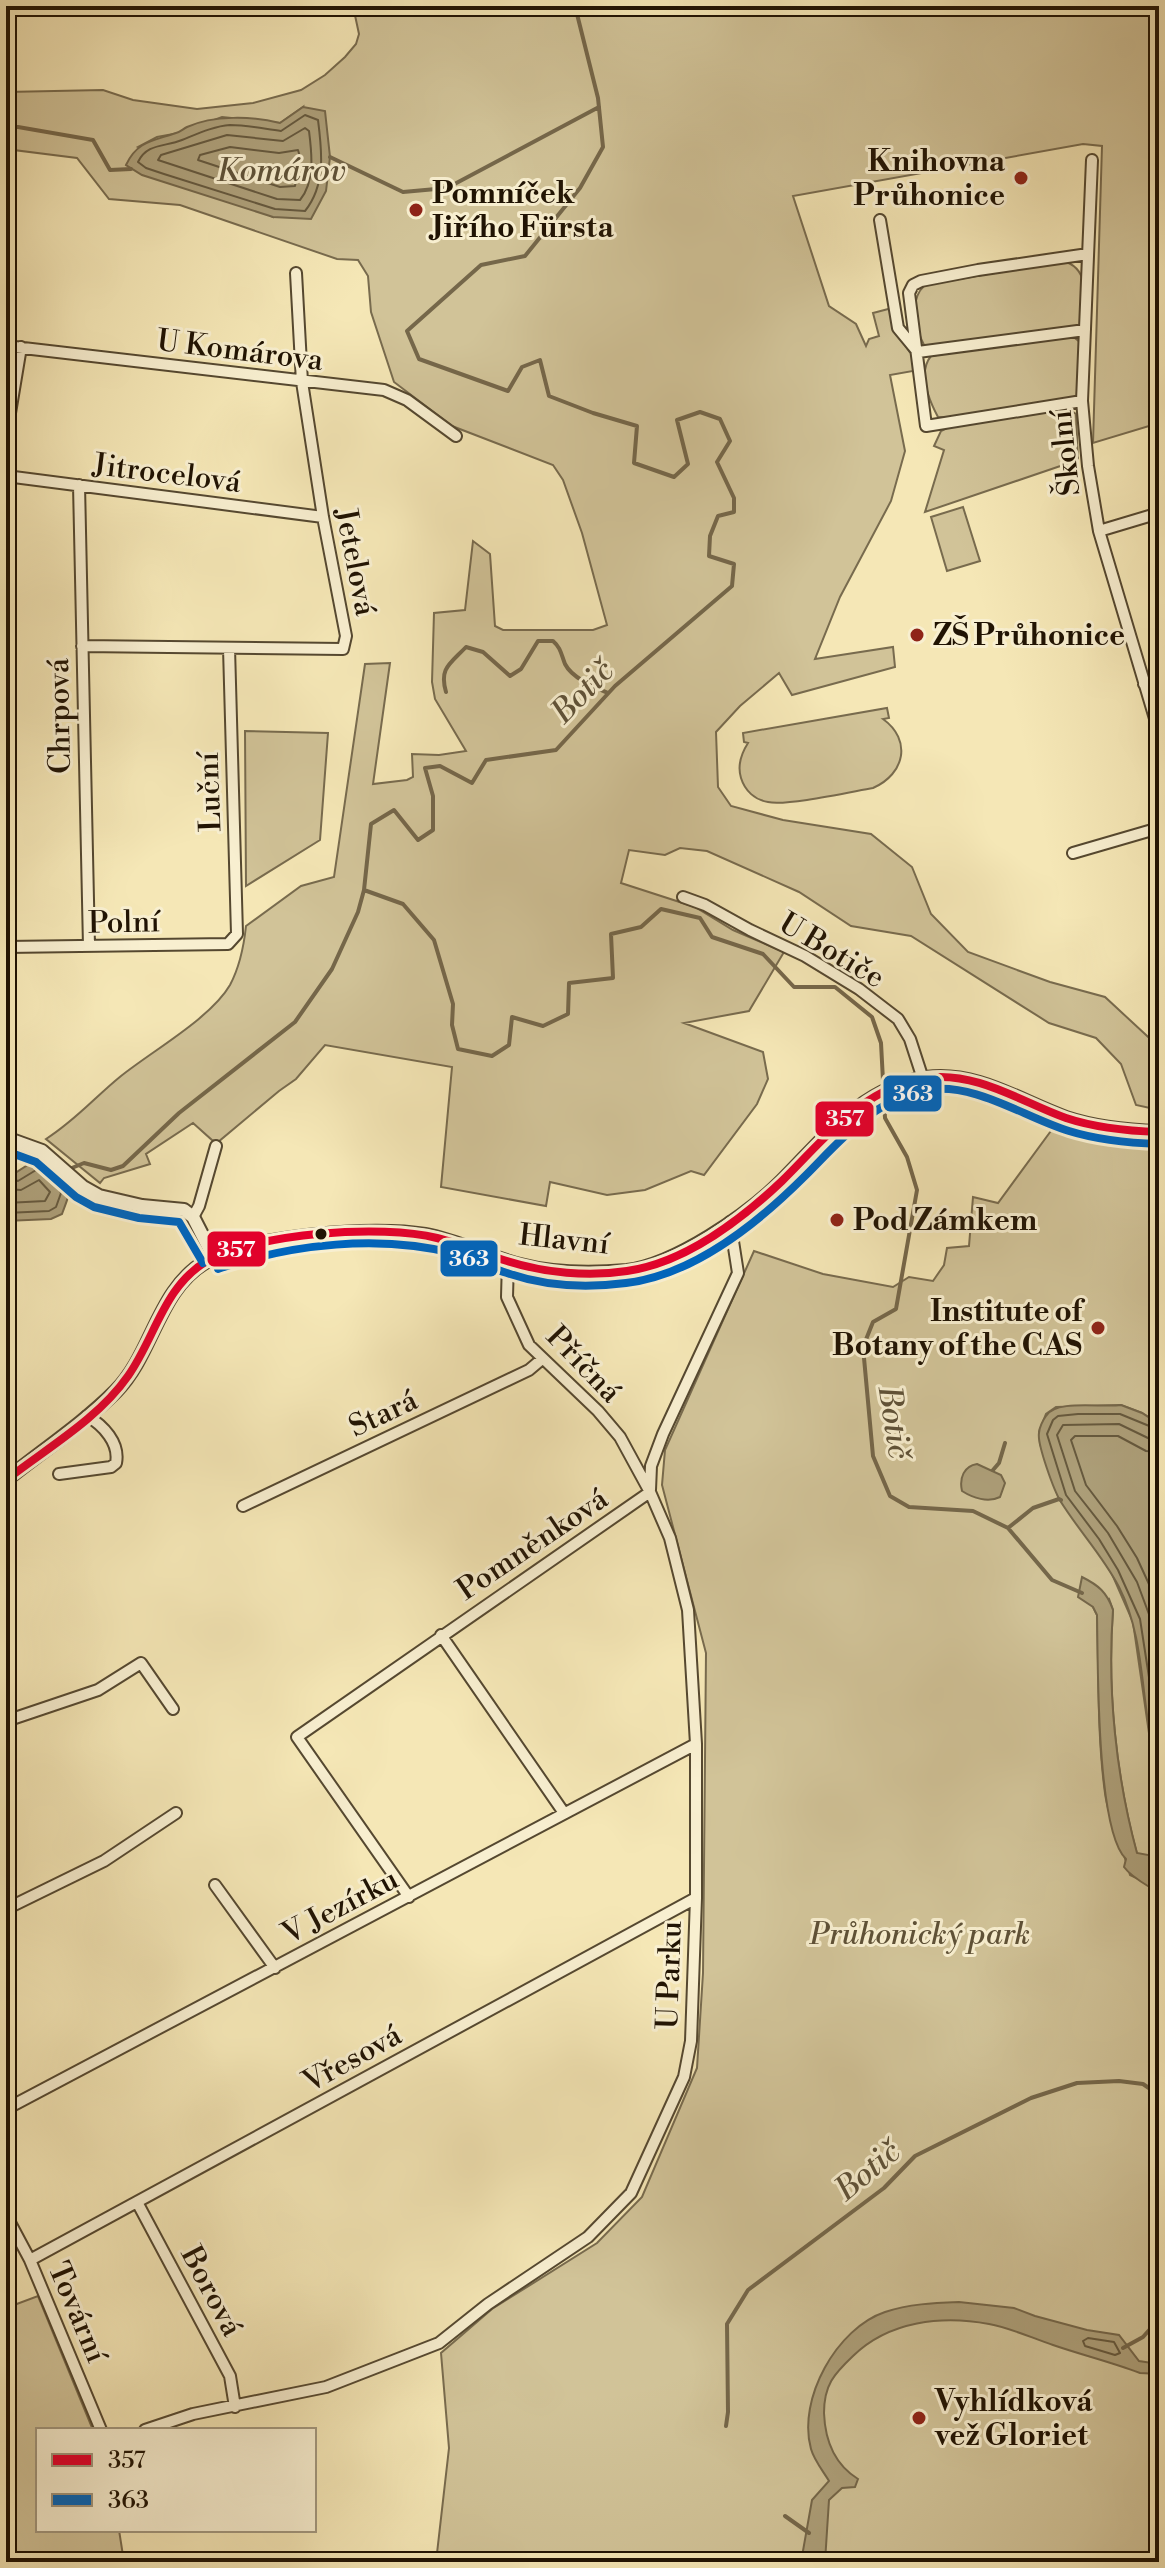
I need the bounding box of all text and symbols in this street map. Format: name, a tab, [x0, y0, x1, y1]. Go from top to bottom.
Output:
place label: Knihovna Průhonice	[853, 143, 1006, 215]
water label: Komárov	[216, 151, 346, 191]
marker: Knihovna Průhonice	[1012, 169, 1030, 187]
place label: Pomníček Jiřího Fürsta	[428, 175, 615, 247]
marker: Pomníček Jiřího Fürsta	[407, 201, 425, 219]
street label: U Komárova	[155, 322, 326, 380]
street label: Školní	[1040, 407, 1089, 498]
street label: Jitrocelová	[90, 446, 244, 502]
street label: Jetelová	[326, 504, 384, 620]
place label: ZŠ Průhonice	[933, 615, 1125, 655]
marker: ZŠ Průhonice	[908, 626, 926, 644]
water label: Botič	[542, 649, 625, 733]
street label: Chrpová	[40, 657, 80, 774]
street label: Luční	[190, 750, 230, 833]
street label: Polní	[88, 903, 161, 943]
street label: U Botiče	[772, 904, 891, 997]
line badge: 363	[882, 1074, 943, 1113]
text: 363	[893, 1081, 933, 1108]
line badge: 357	[814, 1100, 875, 1138]
text: 357	[825, 1106, 865, 1133]
place label: Pod Zámkem	[853, 1202, 1037, 1240]
marker: Pod Zámkem	[828, 1211, 846, 1229]
street label: Hlavní	[517, 1216, 612, 1264]
unlabelled marker	[313, 1226, 329, 1242]
line badge: 357	[206, 1230, 267, 1268]
text: 357	[216, 1237, 256, 1264]
line badge: 363	[439, 1239, 499, 1278]
text: 363	[449, 1246, 489, 1273]
place label: Institute of Botany of the CAS	[832, 1293, 1086, 1365]
street label: Příčná	[538, 1318, 630, 1412]
marker: Institute of Botany of the CAS	[1089, 1319, 1107, 1337]
street label: Stará	[343, 1381, 425, 1446]
water label: Botič	[868, 1382, 920, 1465]
street label: Pomněnková	[450, 1480, 616, 1609]
street label: V Jezírku	[275, 1860, 405, 1954]
park label: Průhonický park	[809, 1916, 1030, 1954]
street label: U Parku	[649, 1920, 691, 2030]
street label: Vřesová	[296, 2016, 409, 2102]
water label: Botič	[826, 2130, 911, 2210]
street label: Borová	[171, 2239, 251, 2344]
street label: Tovární	[39, 2256, 116, 2370]
place label: Vyhlídková vež Gloriet	[934, 2383, 1093, 2455]
marker: Vyhlídková vež Gloriet	[910, 2409, 928, 2427]
legend	[36, 2428, 316, 2532]
text: 357	[108, 2446, 146, 2476]
text: 363	[108, 2486, 149, 2516]

